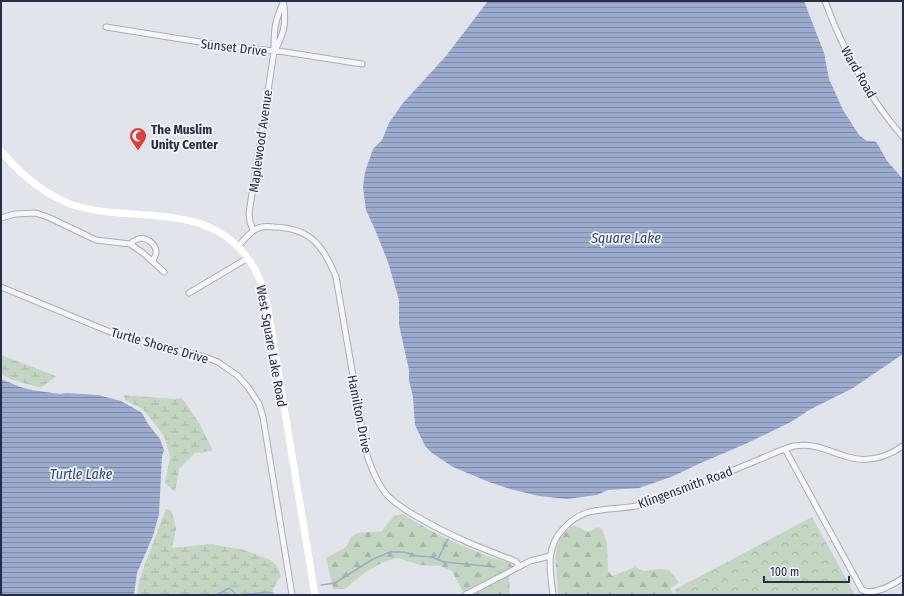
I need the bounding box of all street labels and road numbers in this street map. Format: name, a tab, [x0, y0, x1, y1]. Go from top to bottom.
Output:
street label: Sunset Drive	[200, 36, 268, 59]
street label: Ward Road	[838, 44, 879, 101]
street label: Maplewood Avenue	[246, 89, 275, 193]
street label: West Square Lake Road	[253, 284, 290, 408]
street label: Turtle Shores Drive	[109, 324, 210, 367]
street label: Hamilton Drive	[345, 374, 374, 454]
street label: Klingensmith Road	[636, 463, 735, 512]

